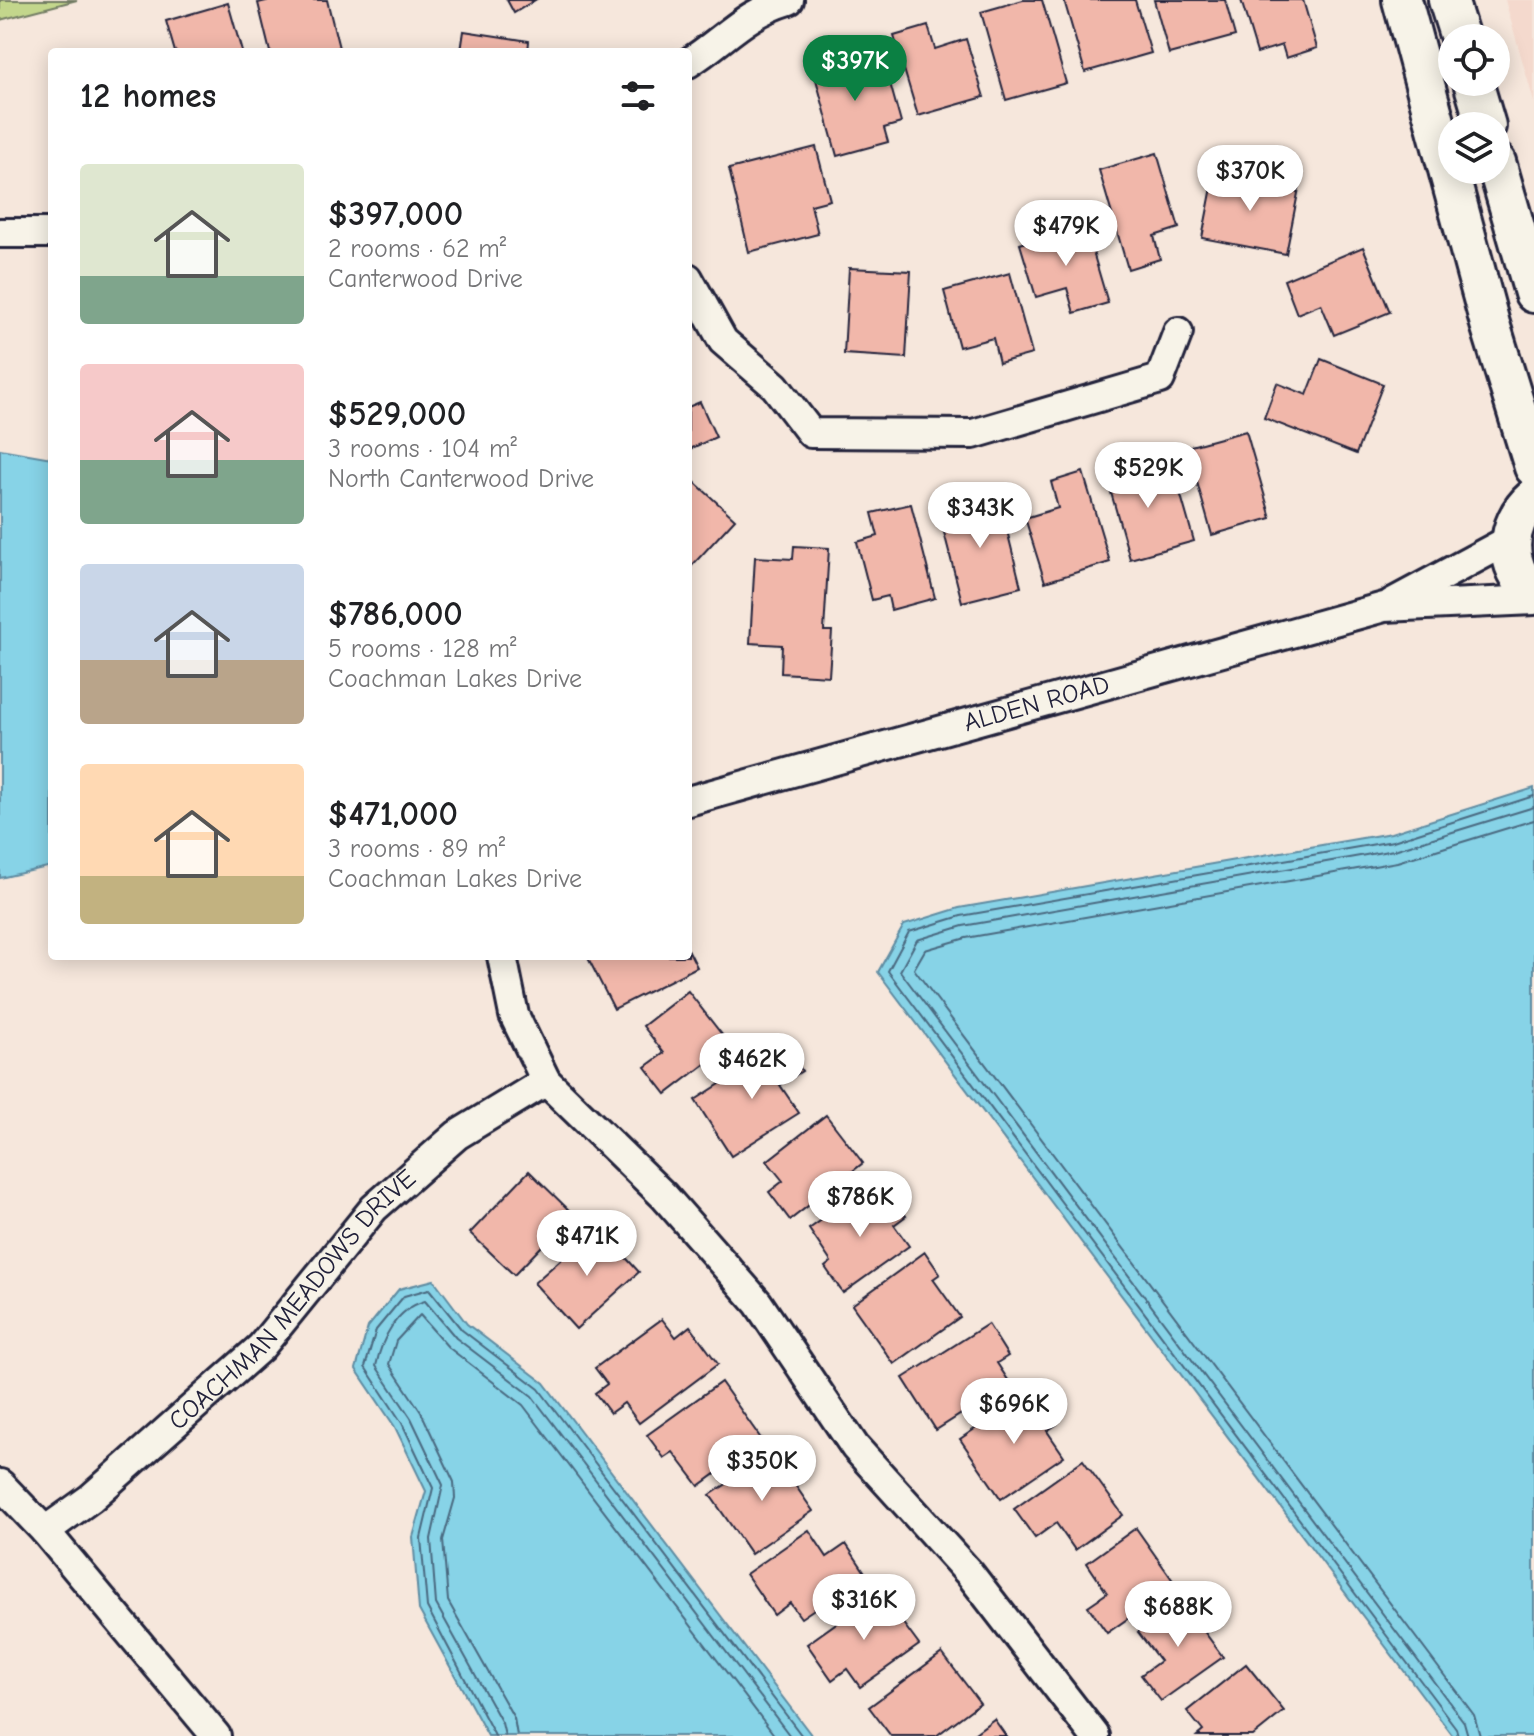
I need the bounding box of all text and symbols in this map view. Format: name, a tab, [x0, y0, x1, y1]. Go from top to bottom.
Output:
map controls	[1438, 24, 1510, 184]
button: locate	[1438, 24, 1510, 96]
pin: $397K	[799, 35, 911, 103]
text: $397K	[821, 46, 889, 76]
icon: filters	[616, 74, 660, 118]
text: 12 homes	[80, 76, 216, 116]
button: layers	[1438, 112, 1510, 184]
pin: $370K	[1194, 145, 1306, 213]
text: $370K	[1215, 156, 1285, 186]
text: $397,000	[328, 194, 463, 234]
icon: home	[144, 196, 240, 292]
pin: $479K	[1010, 200, 1122, 268]
text: $479K	[1032, 211, 1100, 241]
text: 2 rooms · 62 m²	[328, 234, 506, 264]
text: Canterwood Drive	[328, 264, 523, 294]
text: $529,000	[328, 394, 466, 434]
icon: home	[144, 396, 240, 492]
text: 3 rooms · 104 m²	[328, 434, 517, 464]
pin: $529K	[1092, 442, 1204, 510]
text: $529K	[1113, 453, 1183, 483]
text: North Canterwood Drive	[328, 464, 594, 494]
pin: $343K	[924, 482, 1036, 550]
text: $343K	[946, 493, 1014, 523]
text: $786,000	[328, 594, 463, 634]
icon: home	[144, 596, 240, 692]
text: 5 rooms · 128 m²	[328, 634, 516, 664]
text: Coachman Lakes Drive	[328, 664, 582, 694]
street label: ALDEN ROAD	[961, 669, 1113, 738]
text: $471,000	[328, 794, 458, 834]
icon: home	[144, 796, 240, 892]
text: 3 rooms · 89 m²	[328, 834, 505, 864]
text: Coachman Lakes Drive	[328, 864, 582, 894]
pin: $462K	[696, 1033, 808, 1101]
text: $462K	[717, 1044, 787, 1074]
street label: COACHMAN MEADOWS DRIVE	[163, 1163, 422, 1436]
pin: $786K	[804, 1171, 916, 1239]
text: $786K	[826, 1182, 894, 1212]
pin: $471K	[531, 1210, 643, 1278]
text: $471K	[555, 1221, 619, 1251]
pin: $696K	[958, 1378, 1070, 1446]
text: $696K	[978, 1389, 1050, 1419]
pin: $350K	[706, 1435, 818, 1503]
text: $350K	[726, 1446, 798, 1476]
pin: $316K	[808, 1574, 920, 1642]
pin: $688K	[1122, 1581, 1234, 1649]
text: $316K	[831, 1585, 897, 1615]
text: $688K	[1143, 1592, 1213, 1622]

